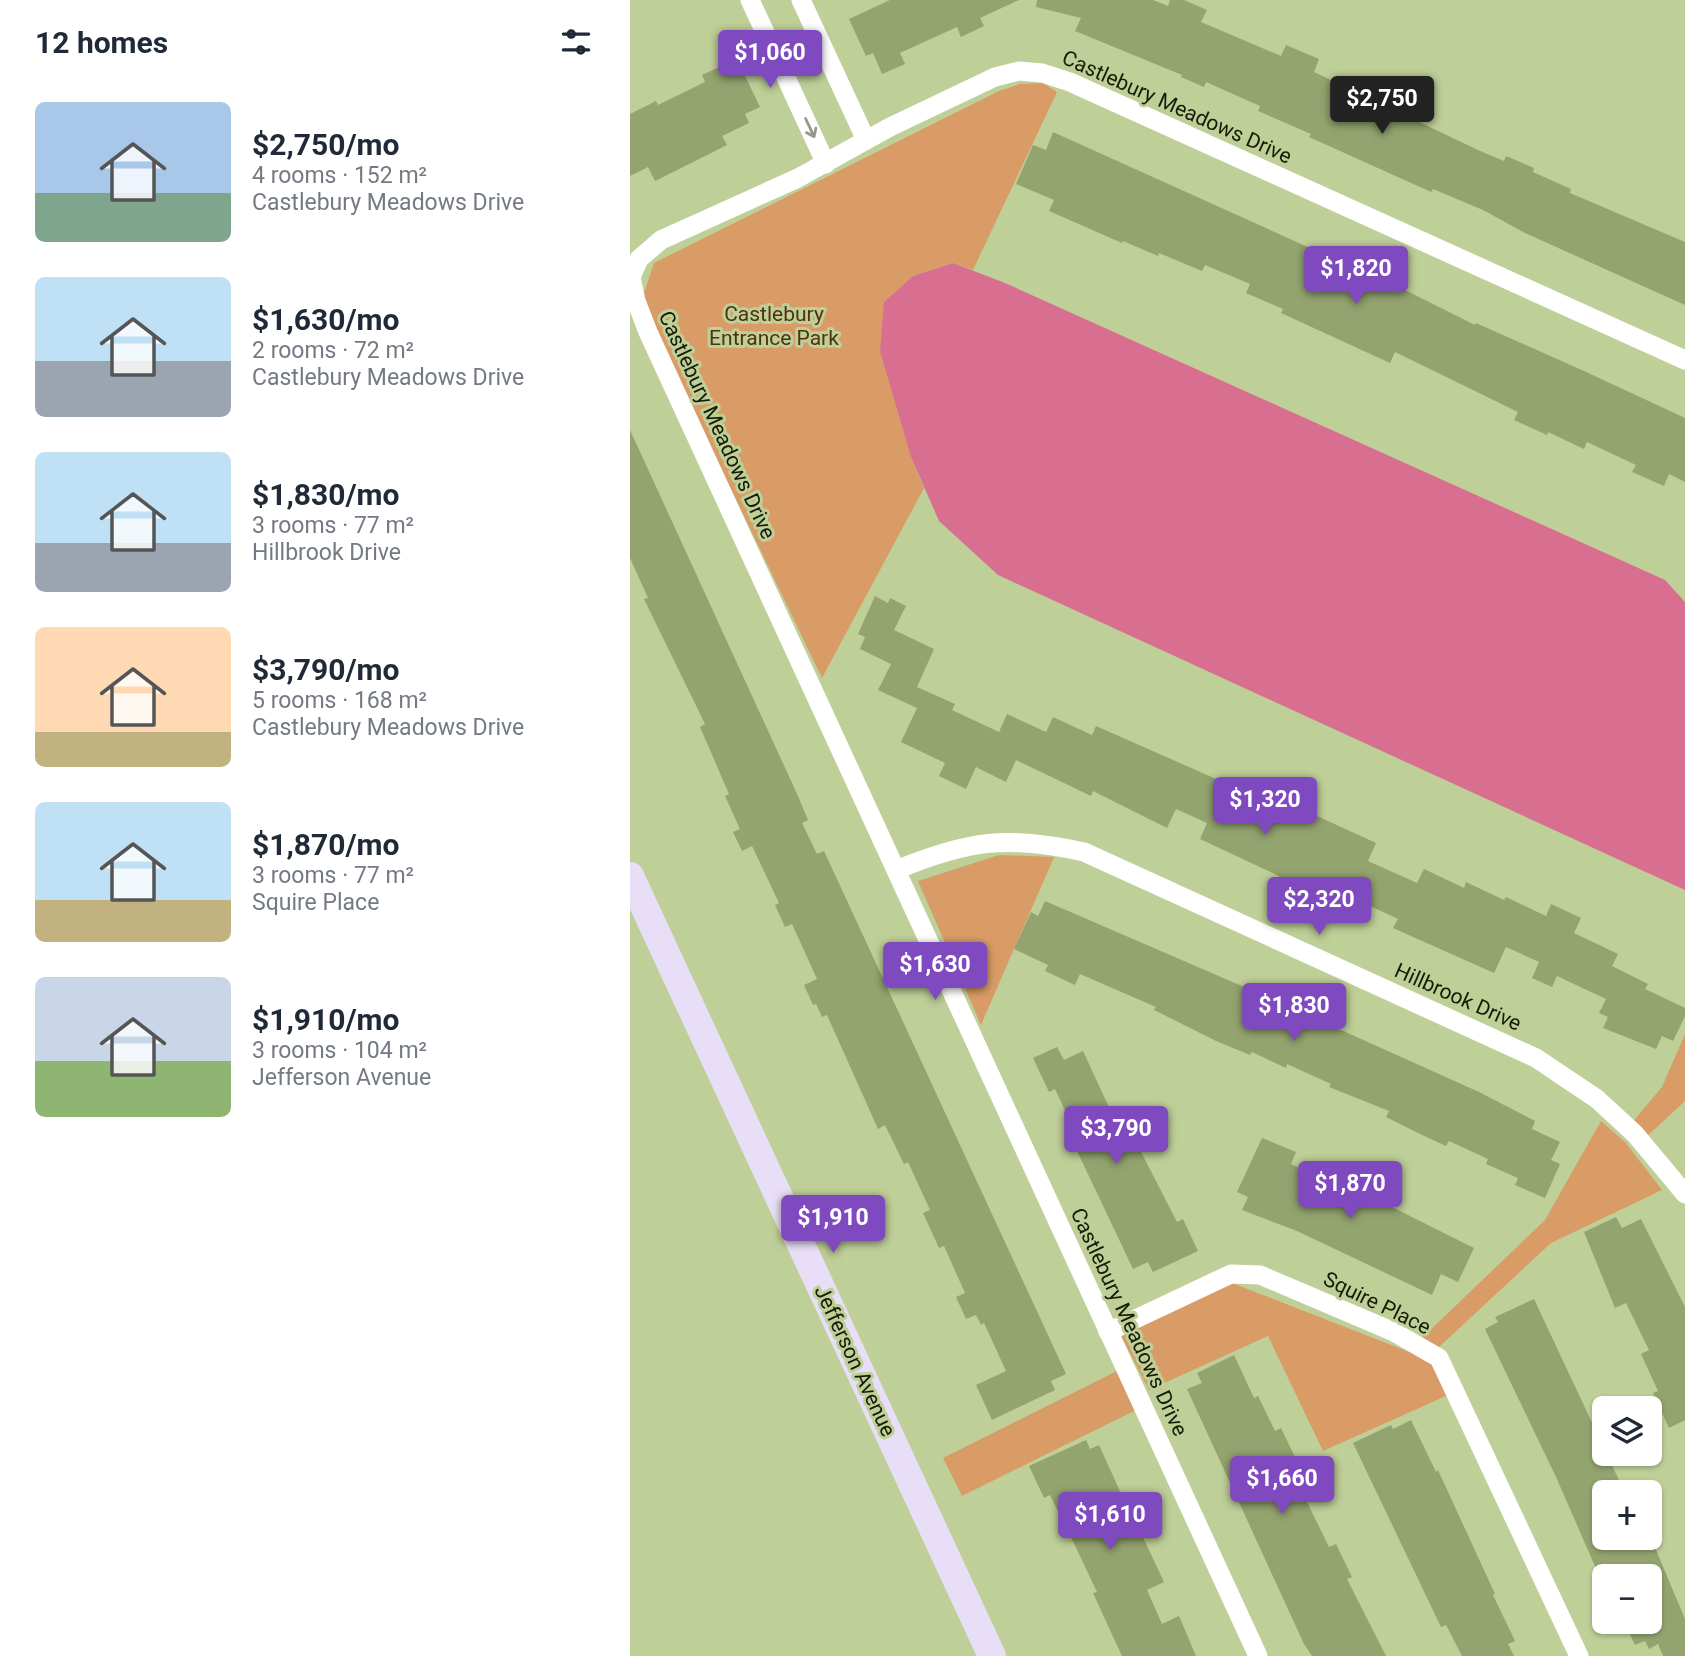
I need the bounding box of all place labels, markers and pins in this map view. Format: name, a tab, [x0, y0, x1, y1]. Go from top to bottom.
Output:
pin: $1,060	[713, 31, 827, 90]
pin: $2,750	[1325, 76, 1439, 136]
pin: $1,820	[1299, 246, 1413, 306]
pin: $1,320	[1208, 778, 1322, 837]
pin: $2,320	[1262, 878, 1376, 937]
pin: $1,630	[878, 942, 992, 1002]
pin: $1,830	[1237, 984, 1351, 1043]
pin: $3,790	[1059, 1106, 1173, 1166]
pin: $1,870	[1293, 1162, 1407, 1221]
pin: $1,910	[776, 1196, 890, 1255]
pin: $1,660	[1225, 1456, 1339, 1516]
pin: $1,610	[1053, 1492, 1167, 1552]

